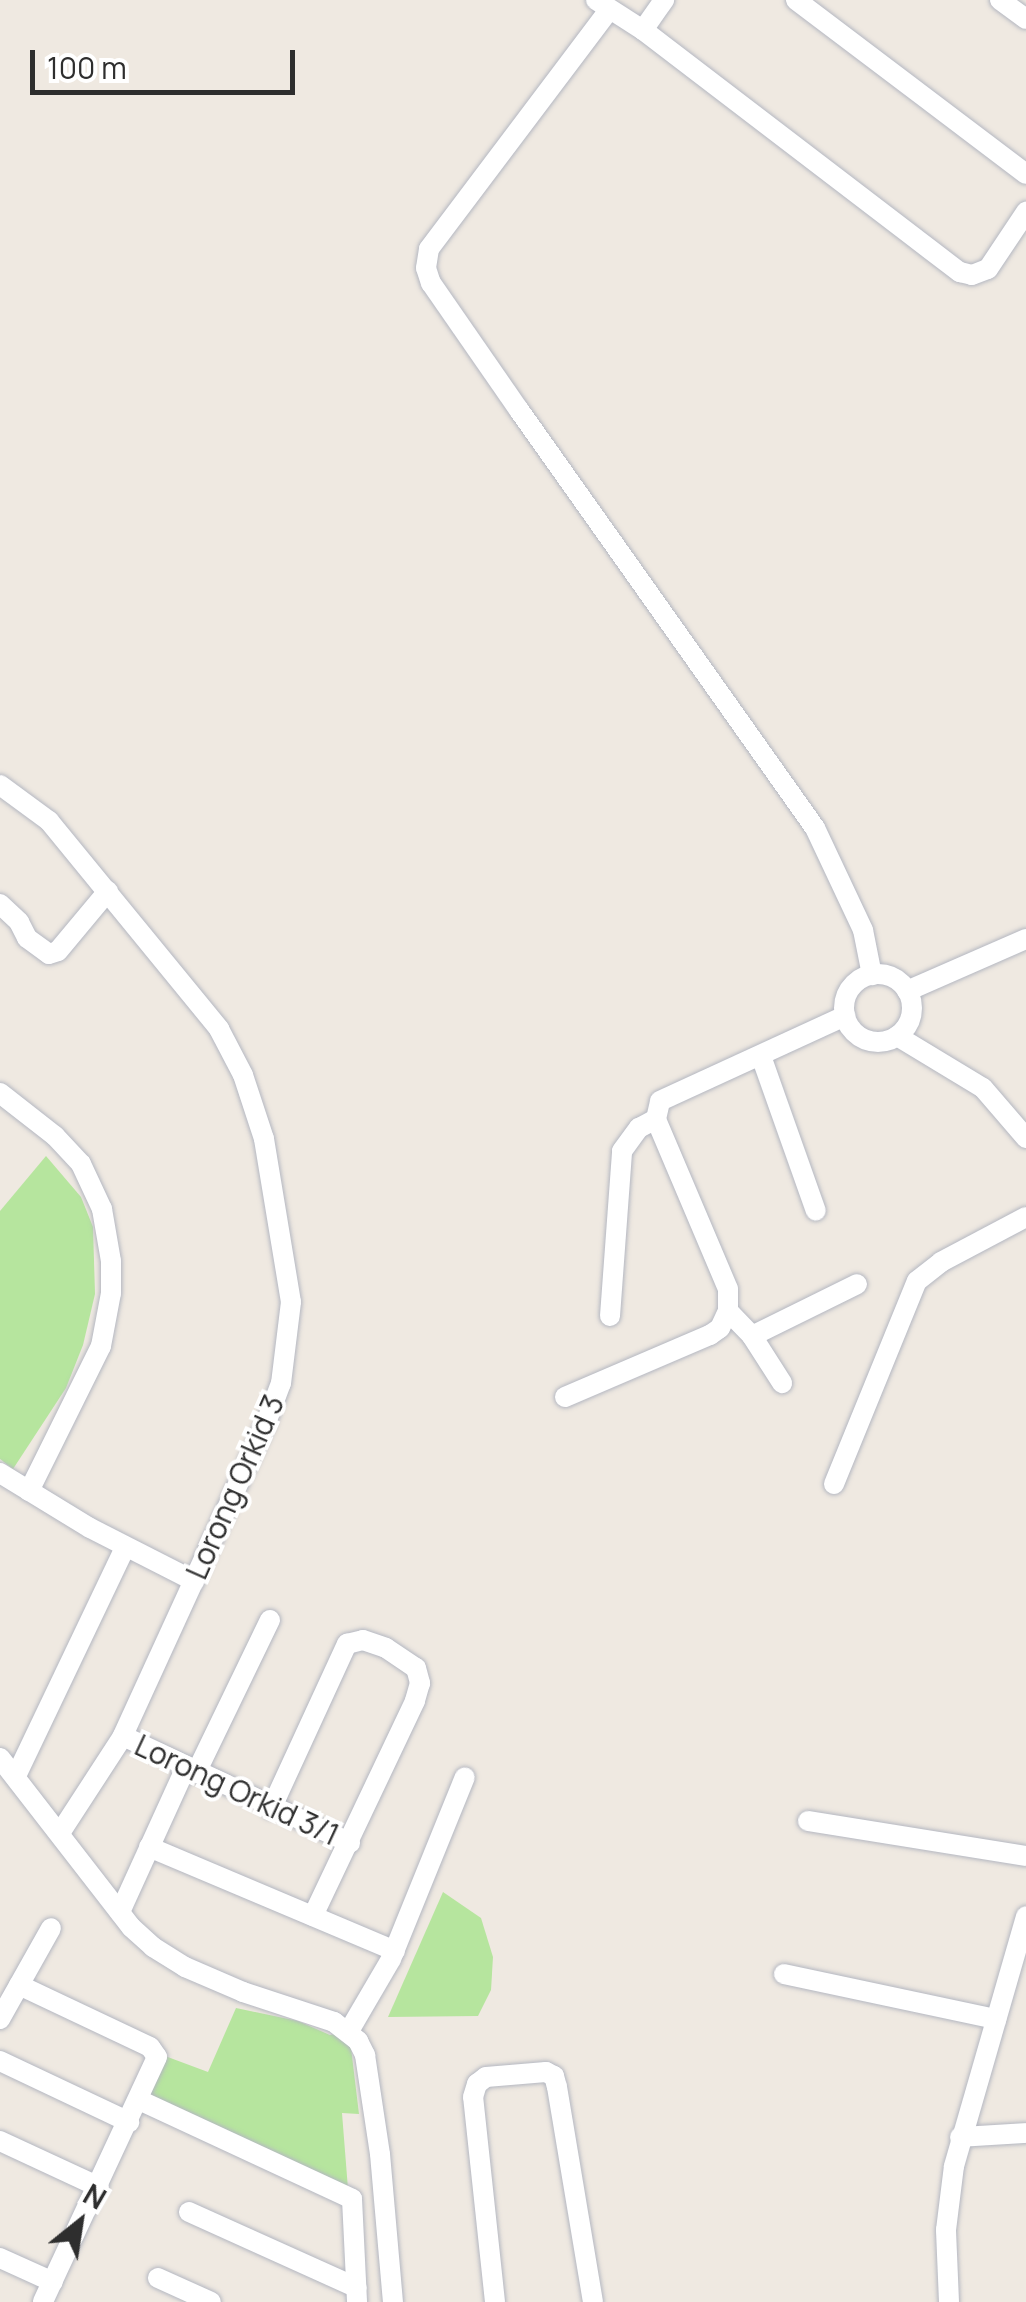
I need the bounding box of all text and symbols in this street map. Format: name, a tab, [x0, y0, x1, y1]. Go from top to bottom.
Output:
scale bar	[35, 30, 300, 92]
text: 100 m	[47, 47, 127, 88]
street label: Lorong Orkid 3	[178, 1389, 292, 1585]
street label: Lorong Orkid 3/1	[129, 1727, 345, 1853]
north arrow	[30, 2172, 130, 2272]
text: N	[77, 2175, 113, 2217]

